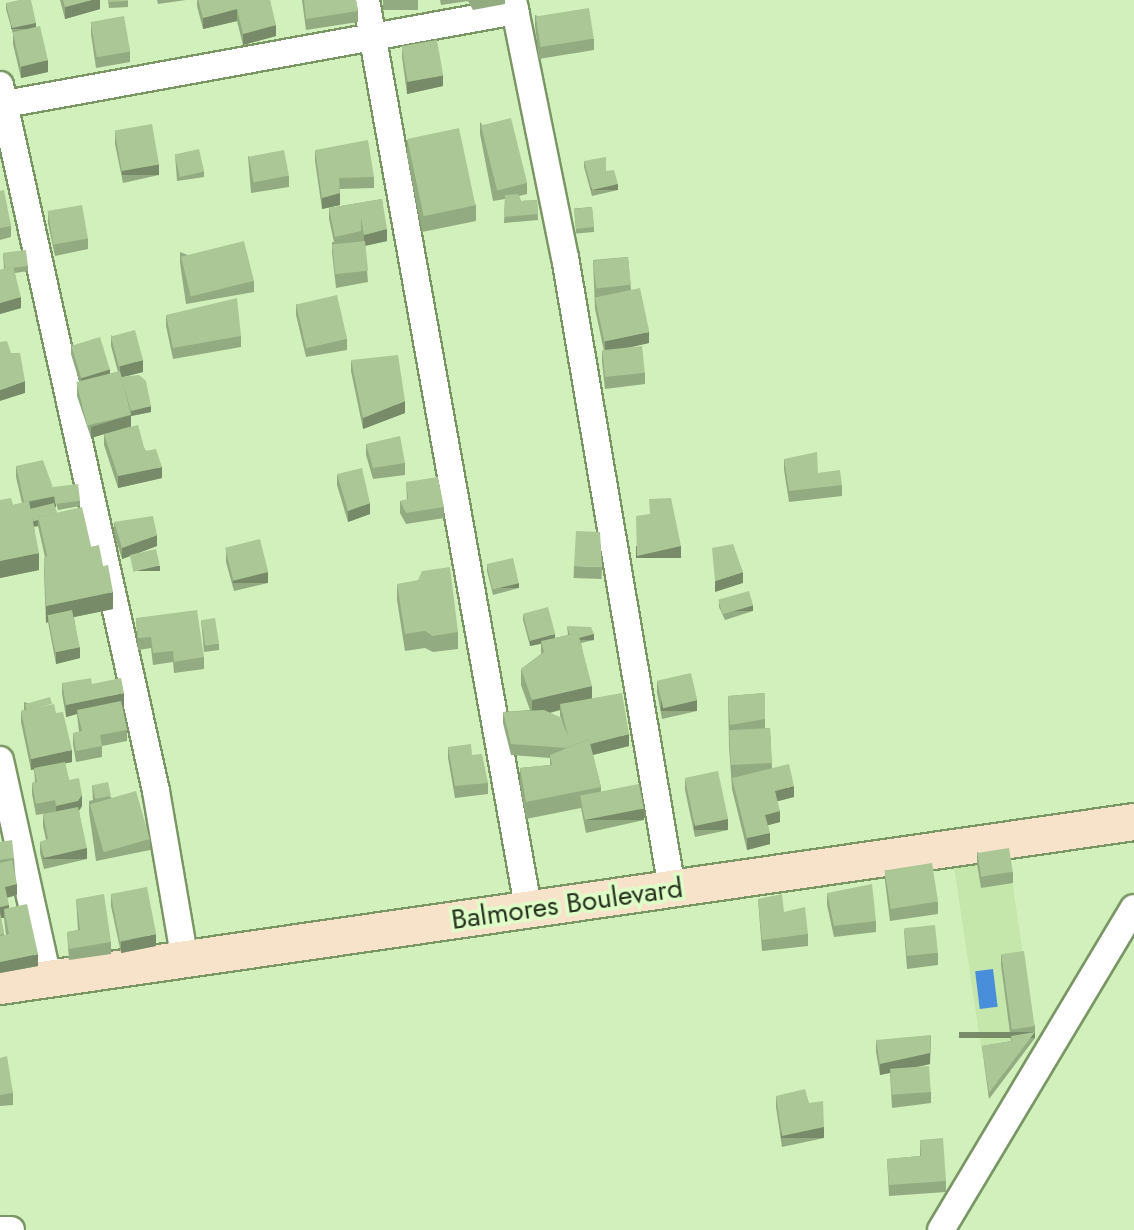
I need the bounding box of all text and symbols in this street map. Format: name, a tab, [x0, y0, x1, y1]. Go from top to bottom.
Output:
street label: Balmores Boulevard	[449, 871, 685, 937]

